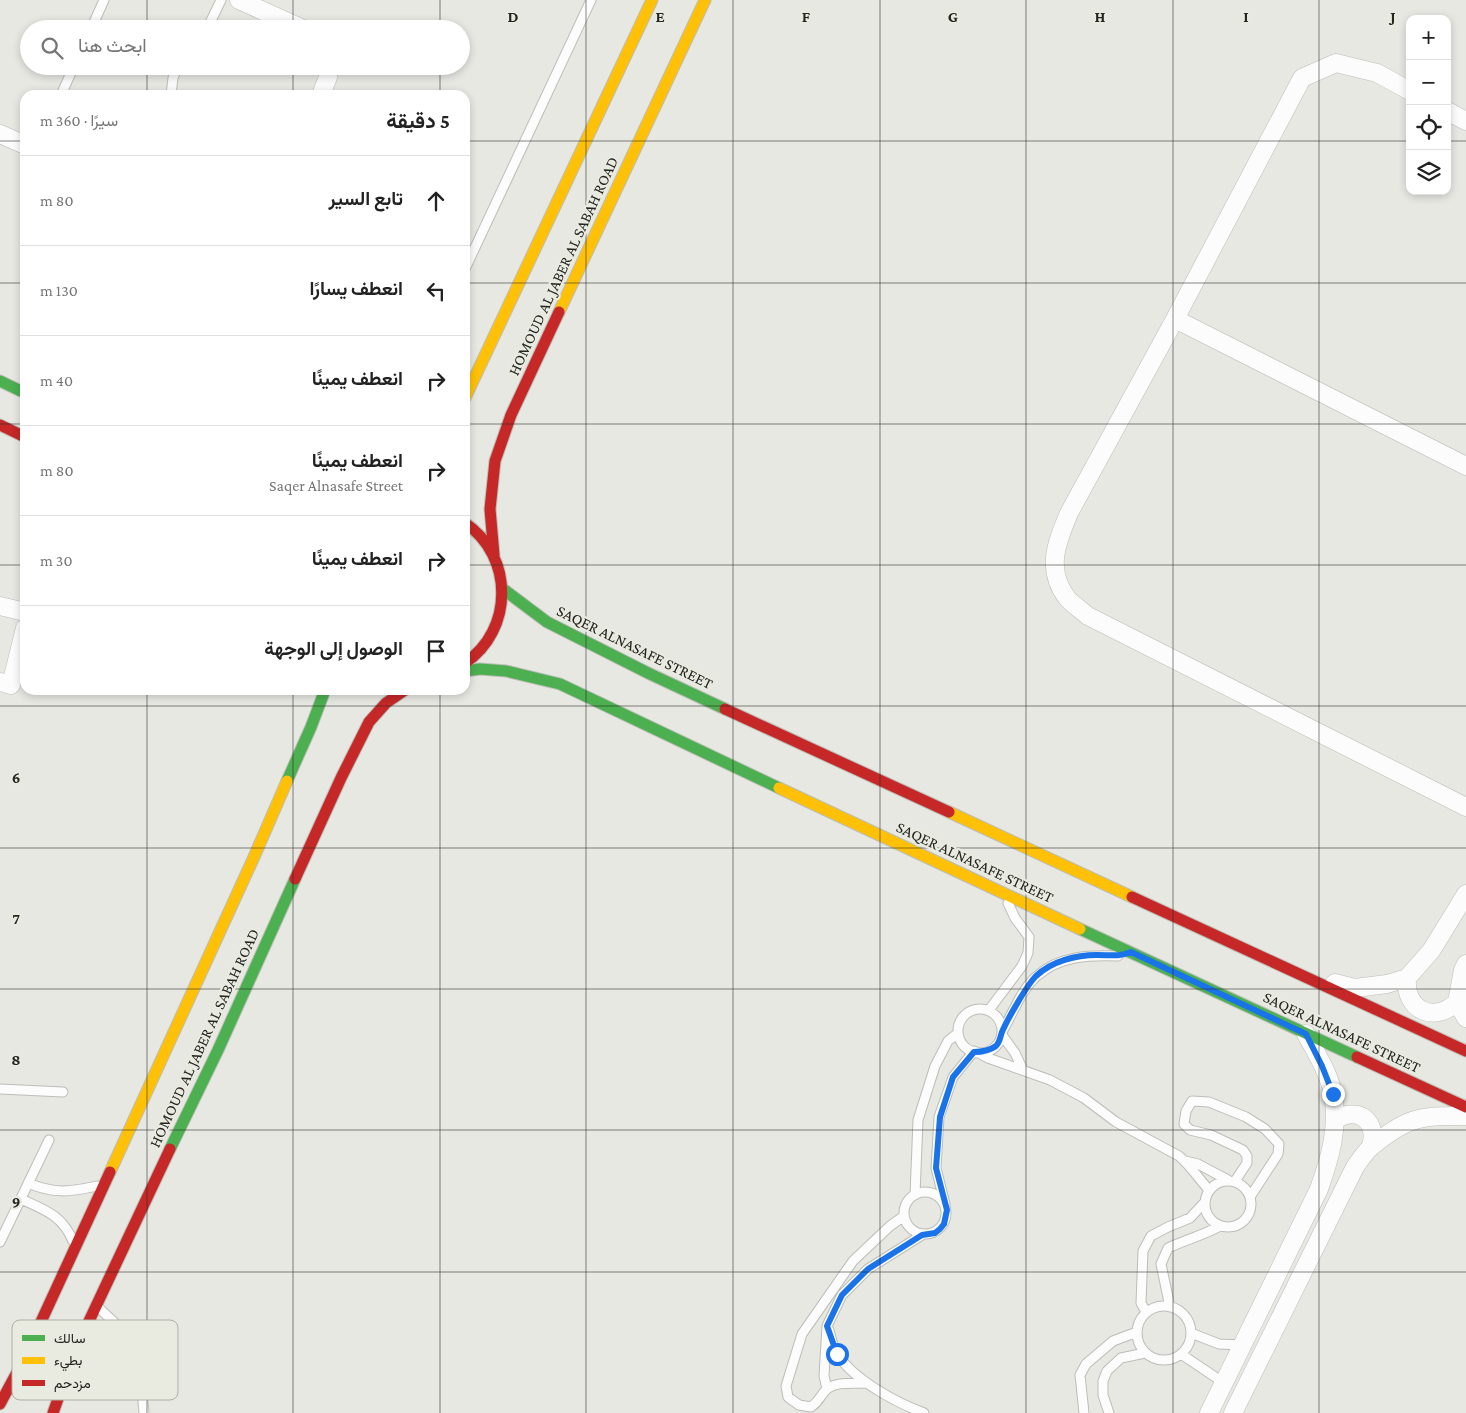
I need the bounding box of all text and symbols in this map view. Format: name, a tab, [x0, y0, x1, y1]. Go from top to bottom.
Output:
text: D	[507, 8, 519, 25]
text: E	[655, 8, 665, 25]
text: F	[802, 8, 811, 25]
text: G	[948, 8, 958, 25]
text: H	[1095, 8, 1106, 25]
text: I	[1243, 8, 1249, 25]
text: J	[1388, 8, 1396, 25]
map controls	[1406, 15, 1451, 195]
button: +	[1406, 15, 1451, 60]
search box	[20, 20, 470, 75]
icon: search	[38, 34, 66, 62]
text: ابحث هنا	[78, 35, 147, 56]
button: −	[1406, 60, 1451, 105]
button: locate	[1406, 105, 1451, 150]
text: 5 دقيقة	[386, 109, 450, 133]
text: سيرًا · 360 m	[40, 112, 118, 129]
button: layers	[1406, 150, 1451, 195]
street label: HOMOUD AL JABER AL SABAH ROAD	[505, 154, 622, 379]
icon: ahead	[422, 187, 450, 215]
text: تابع السير	[328, 188, 403, 209]
text: 80 m	[40, 192, 74, 209]
icon: left	[422, 277, 450, 305]
text: انعطف يسارًا	[309, 278, 403, 299]
text: 130 m	[40, 282, 78, 299]
icon: right	[422, 367, 450, 395]
text: انعطف يمينًا	[312, 368, 403, 389]
text: 40 m	[40, 372, 73, 389]
text: انعطف يمينًا	[312, 450, 403, 471]
icon: right	[422, 457, 450, 485]
text: 80 m	[40, 462, 74, 479]
text: Saqer Alnasafe Street	[269, 477, 403, 494]
icon: right	[422, 547, 450, 575]
text: انعطف يمينًا	[312, 548, 403, 569]
text: 30 m	[40, 552, 73, 569]
street label: SAQER ALNASAFE STREET	[554, 602, 716, 692]
icon: arrive	[422, 637, 450, 665]
text: الوصول إلى الوجهة	[264, 638, 403, 659]
text: 6	[12, 769, 20, 786]
street label: SAQER ALNASAFE STREET	[894, 818, 1057, 906]
text: 7	[12, 910, 20, 927]
street label: HOMOUD AL JABER AL SABAH ROAD	[146, 926, 263, 1151]
street label: SAQER ALNASAFE STREET	[1261, 988, 1424, 1076]
text: 8	[11, 1051, 21, 1068]
route end	[1322, 1083, 1345, 1106]
text: 9	[12, 1193, 20, 1210]
legend	[12, 1320, 178, 1400]
text: سالك	[54, 1330, 85, 1346]
route start	[826, 1343, 849, 1366]
text: بطيء	[54, 1352, 82, 1372]
text: مزدحم	[54, 1375, 91, 1392]

